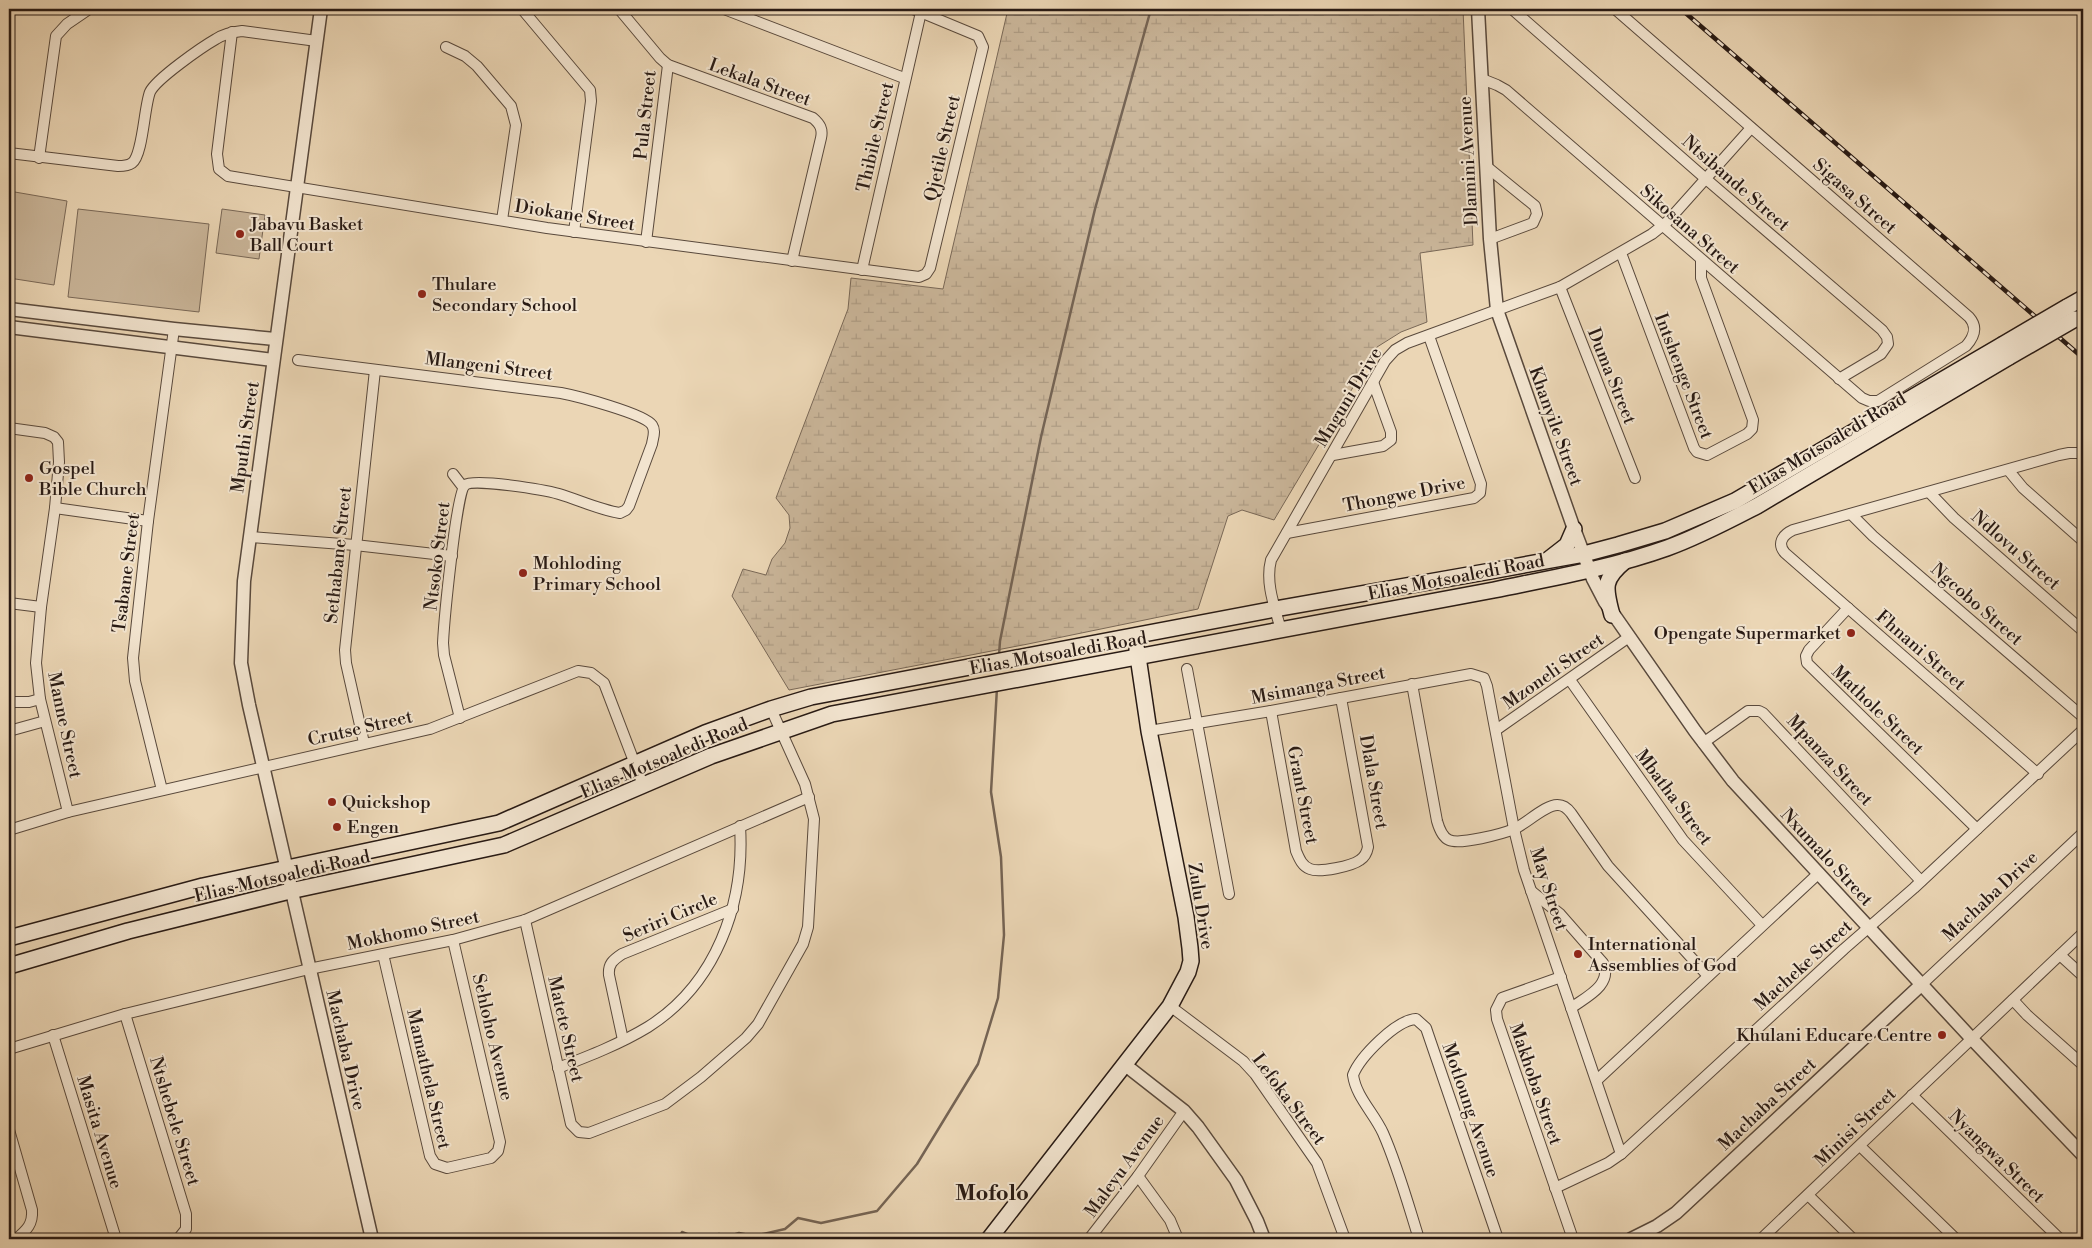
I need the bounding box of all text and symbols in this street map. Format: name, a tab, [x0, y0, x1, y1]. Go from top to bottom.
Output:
street label: Lekala Street	[706, 53, 815, 112]
street label: Pula Street	[629, 69, 662, 161]
street label: Thibile Street	[852, 79, 899, 194]
street label: Qjetile Street	[919, 92, 966, 204]
street label: Dlamini Avenue	[1454, 96, 1483, 226]
street label: Ntsibande Street	[1677, 130, 1795, 237]
street label: Sigasa Street	[1808, 153, 1902, 240]
street label: Sikosana Street	[1635, 180, 1745, 279]
street label: Diokane Street	[513, 195, 637, 236]
place label: Jabavu Basket Ball Court	[249, 213, 364, 257]
marker: Jabavu Basket Ball Court	[234, 228, 246, 240]
place label: Thulare Secondary School	[432, 273, 578, 317]
marker: Thulare Secondary School	[416, 288, 428, 300]
street label: Intshenge Street	[1649, 310, 1718, 443]
street label: Duma Street	[1582, 325, 1641, 428]
street label: Mnguni Drive	[1310, 343, 1387, 451]
street label: Mlangeni Street	[424, 347, 555, 386]
street label: Khanyile Street	[1523, 363, 1588, 490]
street label: Mputhi Street	[226, 379, 265, 494]
street label: Elias Motsoaledi Road	[1744, 387, 1911, 500]
place label: Gospel Bible Church	[38, 457, 147, 501]
street label: Thongwe Drive	[1341, 471, 1467, 518]
marker: Gospel Bible Church	[23, 472, 35, 484]
street label: Sethabane Street	[320, 485, 357, 625]
street label: Ntsoko Street	[419, 500, 456, 612]
street label: Ndlovu Street	[1966, 505, 2065, 596]
street label: Tsabane Street	[108, 511, 145, 634]
street label: Elias Motsoaledi Road	[1366, 549, 1547, 606]
place label: Mohloding Primary School	[533, 552, 661, 596]
street label: Ngcobo Street	[1926, 558, 2028, 651]
marker: Mohloding Primary School	[517, 567, 529, 579]
street label: Fhnani Street	[1871, 605, 1971, 696]
place label: Opengate Supermarket	[1654, 622, 1842, 645]
street label: Elias Motsoaledi Road	[968, 626, 1149, 680]
marker: Opengate Supermarket	[1845, 627, 1857, 639]
street label: Mzoneli Street	[1498, 628, 1609, 715]
street label: Msimanga Street	[1249, 661, 1388, 710]
street label: Mathole Street	[1827, 661, 1929, 761]
street label: Manne Street	[42, 670, 87, 781]
street label: Crutse Street	[305, 705, 415, 752]
street label: Mpanza Street	[1781, 710, 1878, 811]
street label: Elias Motsoaledi Road	[577, 712, 752, 804]
street label: Dlala Street	[1354, 733, 1393, 832]
street label: Grant Street	[1282, 744, 1323, 847]
street label: Mbatha Street	[1630, 745, 1718, 850]
place label: Quickshop	[342, 791, 431, 814]
marker: Quickshop	[326, 796, 338, 808]
street label: Nxumalo Street	[1775, 804, 1878, 912]
place label: Engen	[347, 816, 399, 839]
marker: Engen	[331, 821, 343, 833]
street label: Elias Motsoaledi Road	[192, 845, 373, 908]
street label: May Street	[1524, 845, 1573, 934]
street label: Machaba Drive	[1938, 846, 2043, 947]
street label: Zulu Drive	[1182, 861, 1219, 951]
street label: Seriri Circle	[619, 887, 721, 948]
street label: Mokhomo Street	[345, 905, 482, 956]
street label: Macheke Street	[1749, 915, 1858, 1016]
place label: International Assemblies of God	[1587, 933, 1738, 977]
marker: International Assemblies of God	[1572, 948, 1584, 960]
street label: Sehloho Avenue	[467, 971, 518, 1103]
street label: Matete Street	[542, 974, 589, 1085]
street label: Machaba Drive	[321, 988, 371, 1112]
street label: Mamathela Street	[401, 1007, 456, 1152]
street label: Makhoba Street	[1504, 1020, 1567, 1149]
place label: Khulani Educare Centre	[1736, 1024, 1932, 1047]
marker: Khulani Educare Centre	[1936, 1029, 1948, 1041]
street label: Motloung Avenue	[1437, 1040, 1504, 1181]
street label: Lefoka Street	[1247, 1049, 1331, 1150]
street label: Machaba Street	[1714, 1053, 1822, 1156]
street label: Ntshebele Street	[144, 1054, 205, 1189]
street label: Masita Avenue	[71, 1073, 128, 1192]
street label: Minisi Street	[1810, 1082, 1902, 1172]
street label: Nyangwa Street	[1944, 1105, 2050, 1209]
street label: Maleyu Avenue	[1079, 1110, 1169, 1222]
district label: Mofolo	[955, 1180, 1029, 1207]

